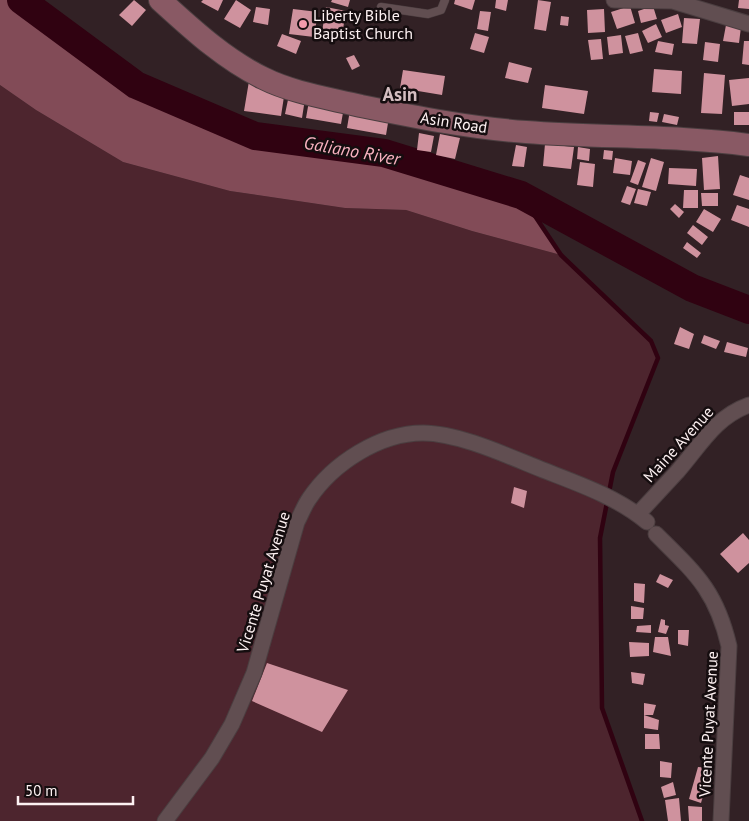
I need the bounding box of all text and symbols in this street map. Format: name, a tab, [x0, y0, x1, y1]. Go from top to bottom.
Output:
place label: Liberty Bible Baptist Church	[313, 5, 413, 43]
marker: Liberty Bible Baptist Church	[297, 18, 309, 30]
district label: Asin	[383, 82, 417, 106]
street label: Asin Road	[419, 107, 489, 137]
water label: Galiano River	[302, 131, 403, 170]
street label: Maine Avenue	[639, 402, 717, 486]
street label: Vicente Puyat Avenue	[232, 509, 294, 656]
street label: Vicente Puyat Avenue	[694, 650, 722, 799]
scale bar	[18, 774, 132, 806]
text: 50 m	[25, 781, 58, 800]

